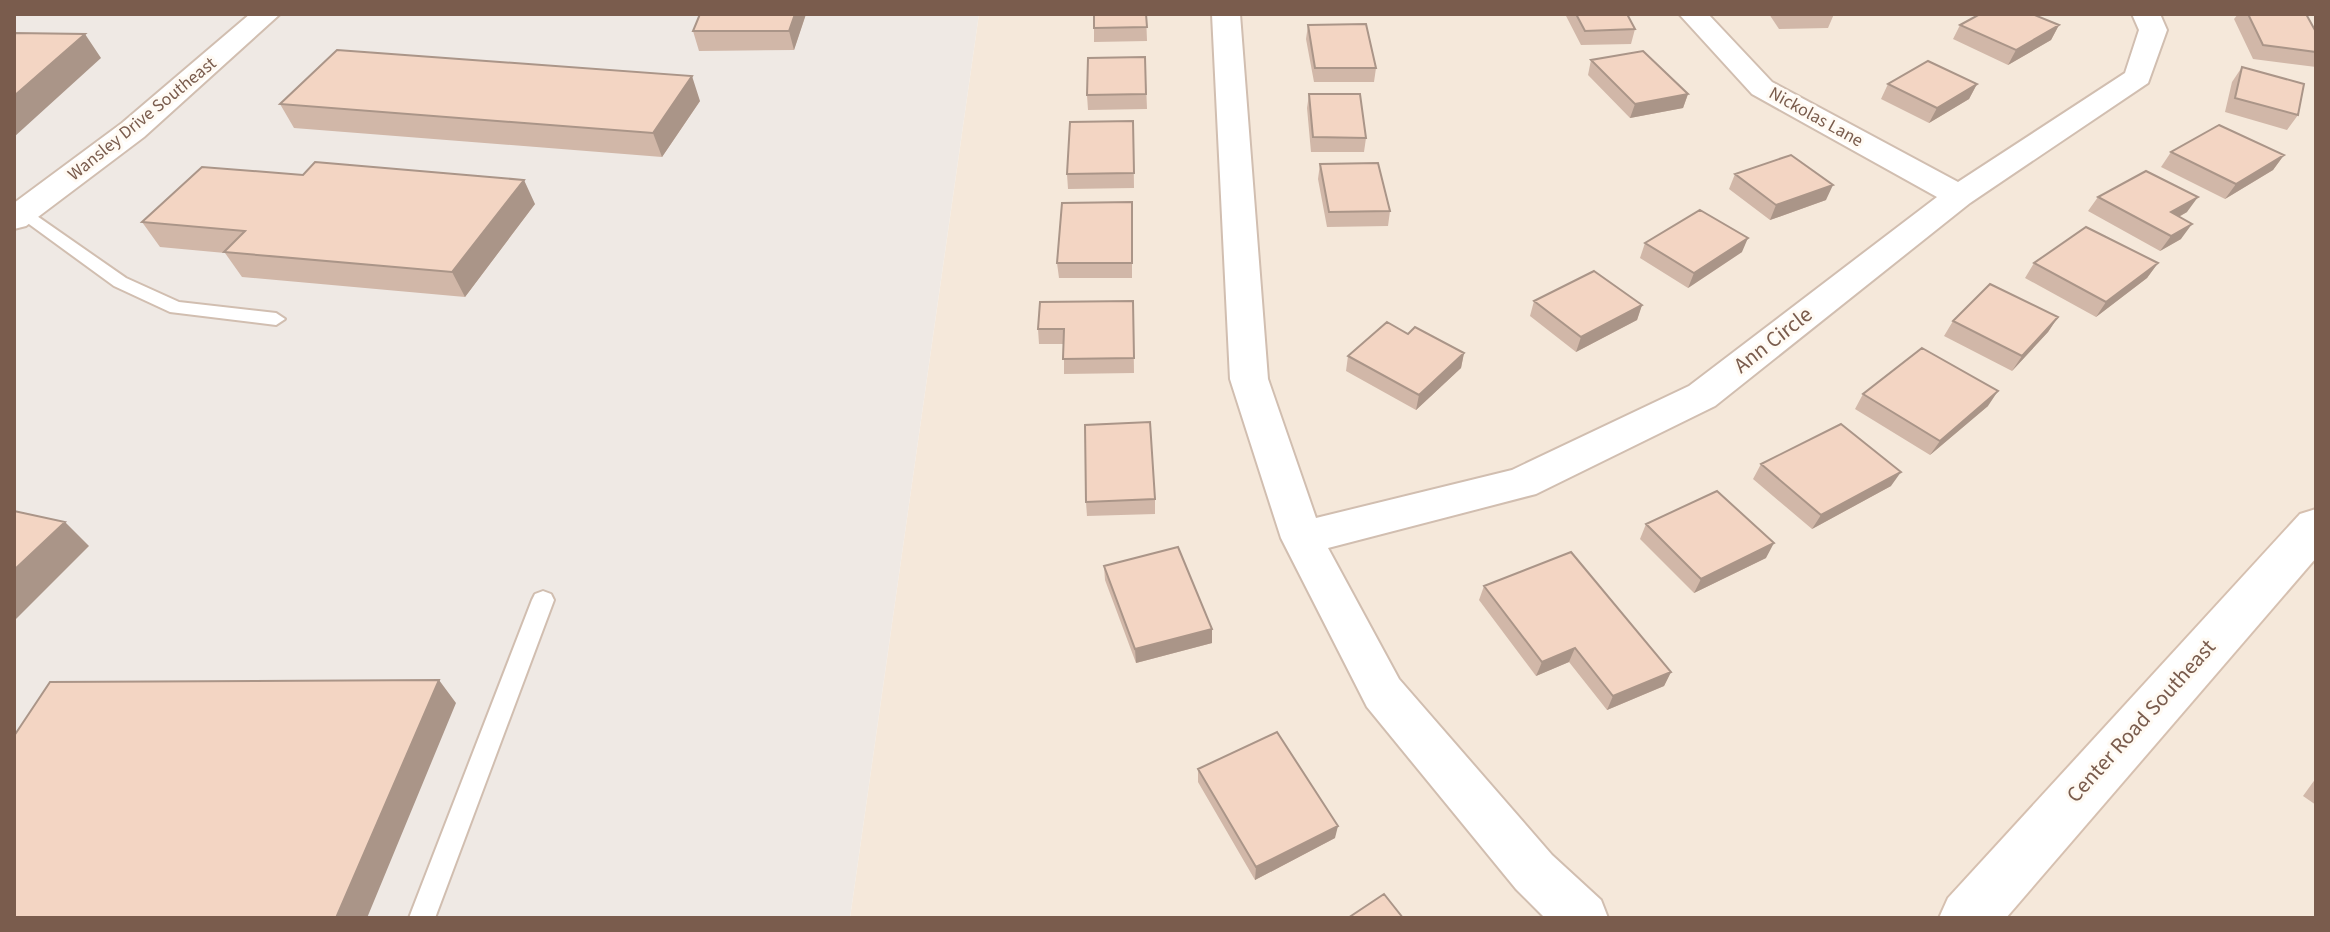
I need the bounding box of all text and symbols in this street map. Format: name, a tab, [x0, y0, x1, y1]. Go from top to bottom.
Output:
street label: Wansley Drive Southeast	[62, 51, 222, 187]
street label: Nickolas Lane	[1764, 81, 1868, 153]
street label: Ann Circle	[1727, 299, 1819, 381]
street label: Center Road Southeast	[2059, 632, 2224, 810]

